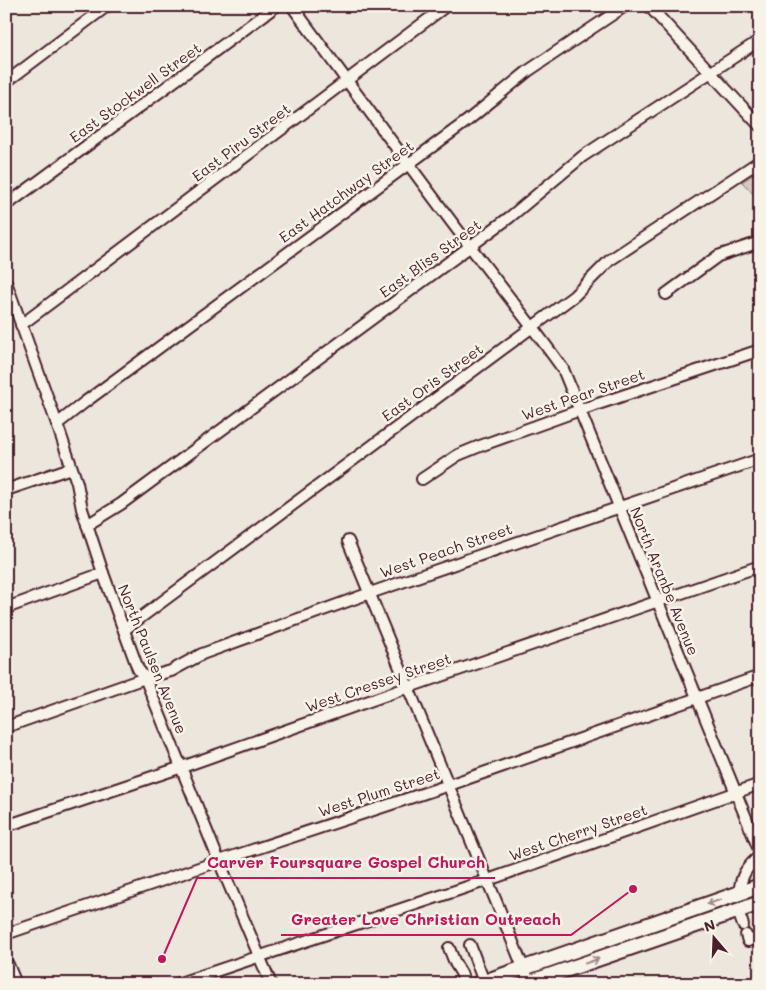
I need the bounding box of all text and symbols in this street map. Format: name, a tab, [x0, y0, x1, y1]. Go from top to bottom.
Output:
street label: East Stockwell Street	[65, 37, 205, 147]
street label: East Piru Street	[188, 98, 294, 186]
street label: East Hatchway Street	[275, 135, 417, 247]
street label: East Bliss Street	[375, 214, 485, 302]
street label: East Oris Street	[377, 339, 487, 425]
street label: West Pear Street	[519, 364, 647, 424]
street label: North Aranbe Avenue	[626, 504, 704, 658]
street label: West Peach Street	[377, 518, 515, 582]
street label: North Paulsen Avenue	[114, 581, 192, 737]
street label: West Cressey Street	[302, 648, 454, 716]
street label: West Plum Street	[316, 763, 442, 821]
street label: West Cherry Street	[506, 799, 650, 865]
callout: Carver Foursquare Gospel Church	[197, 847, 495, 878]
text: Carver Foursquare Gospel Church	[207, 851, 485, 872]
one-way arrow	[706, 898, 722, 907]
callout: Greater Love Christian Outreach	[281, 904, 571, 935]
text: Greater Love Christian Outreach	[291, 908, 561, 929]
north arrow	[688, 912, 738, 962]
text: N	[701, 915, 718, 936]
one-way arrow	[584, 956, 599, 965]

